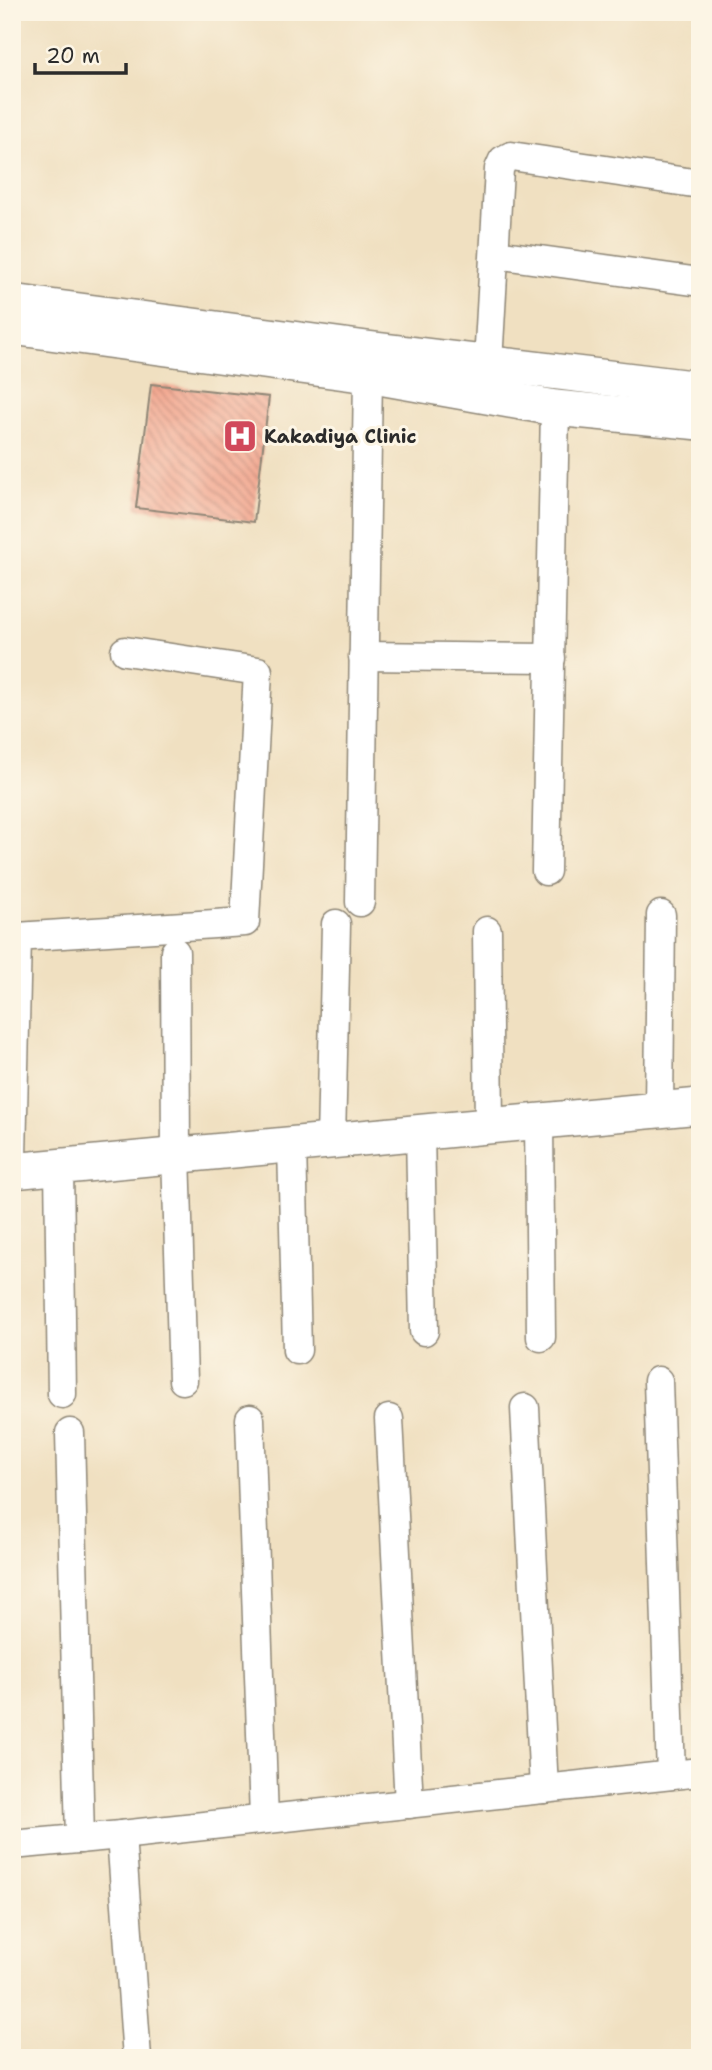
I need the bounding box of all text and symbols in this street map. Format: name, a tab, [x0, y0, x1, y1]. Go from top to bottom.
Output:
scale bar	[35, 32, 126, 76]
text: 20 m	[46, 42, 100, 70]
hospital icon: Kakadiya Clinic	[221, 417, 259, 455]
place label: Kakadiya Clinic	[264, 424, 417, 449]

